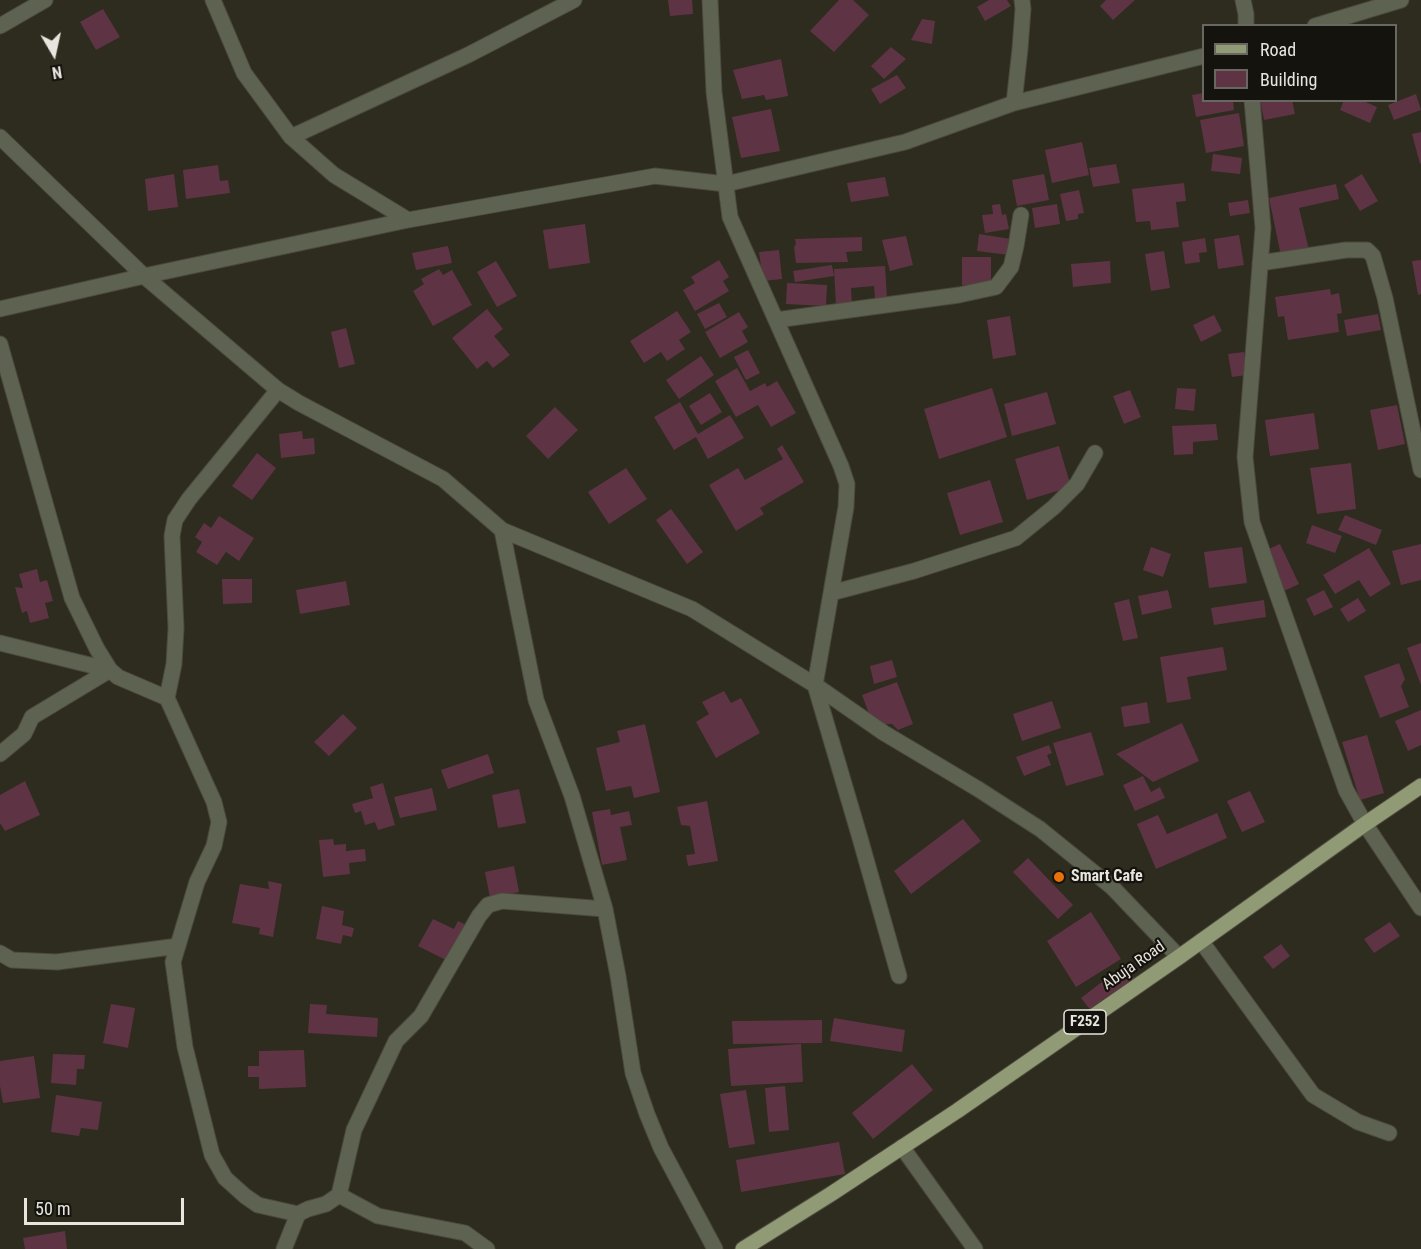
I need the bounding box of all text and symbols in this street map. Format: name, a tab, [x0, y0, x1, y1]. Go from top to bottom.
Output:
north arrow	[24, 24, 84, 84]
legend	[1202, 24, 1397, 102]
text: Road	[1260, 39, 1296, 60]
text: N	[51, 62, 63, 82]
text: Building	[1260, 69, 1317, 90]
place label: Smart Cafe	[1071, 867, 1143, 887]
marker: Smart Cafe	[1052, 870, 1066, 884]
street label: Abuja Road	[1099, 938, 1169, 994]
road number: F252	[1064, 1010, 1106, 1034]
scale bar	[27, 1186, 188, 1224]
text: 50 m	[35, 1198, 70, 1219]

